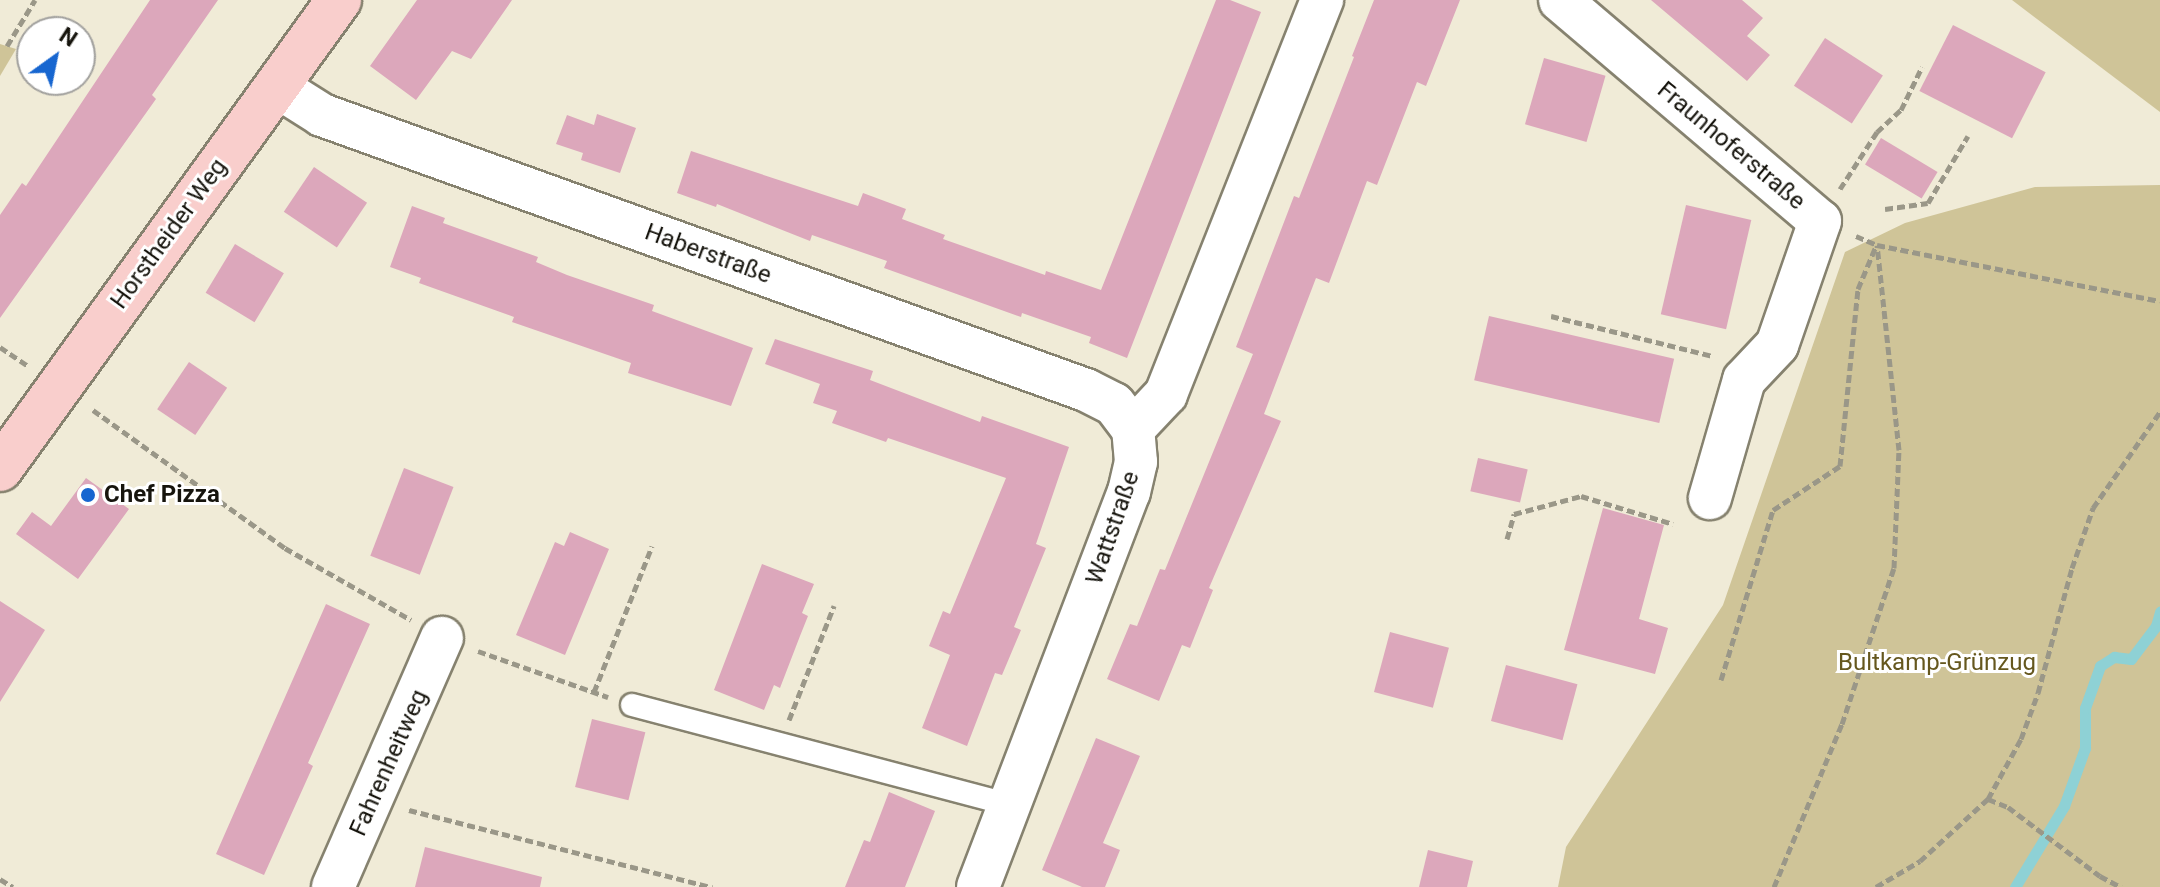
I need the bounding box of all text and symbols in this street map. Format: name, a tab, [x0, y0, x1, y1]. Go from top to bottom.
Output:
north arrow	[16, 16, 96, 96]
text: N	[55, 22, 82, 52]
street label: Fraunhoferstraße	[1651, 76, 1811, 216]
street label: Horstheider Weg	[105, 153, 233, 315]
street label: Haberstraße	[641, 218, 775, 290]
street label: Wattstraße	[1080, 468, 1146, 588]
place label: Chef Pizza	[104, 481, 220, 509]
marker: Chef Pizza	[79, 486, 97, 504]
park label: Bultkamp-Grünzug	[1838, 649, 2036, 677]
street label: Fahrenheitweg	[344, 685, 434, 841]

